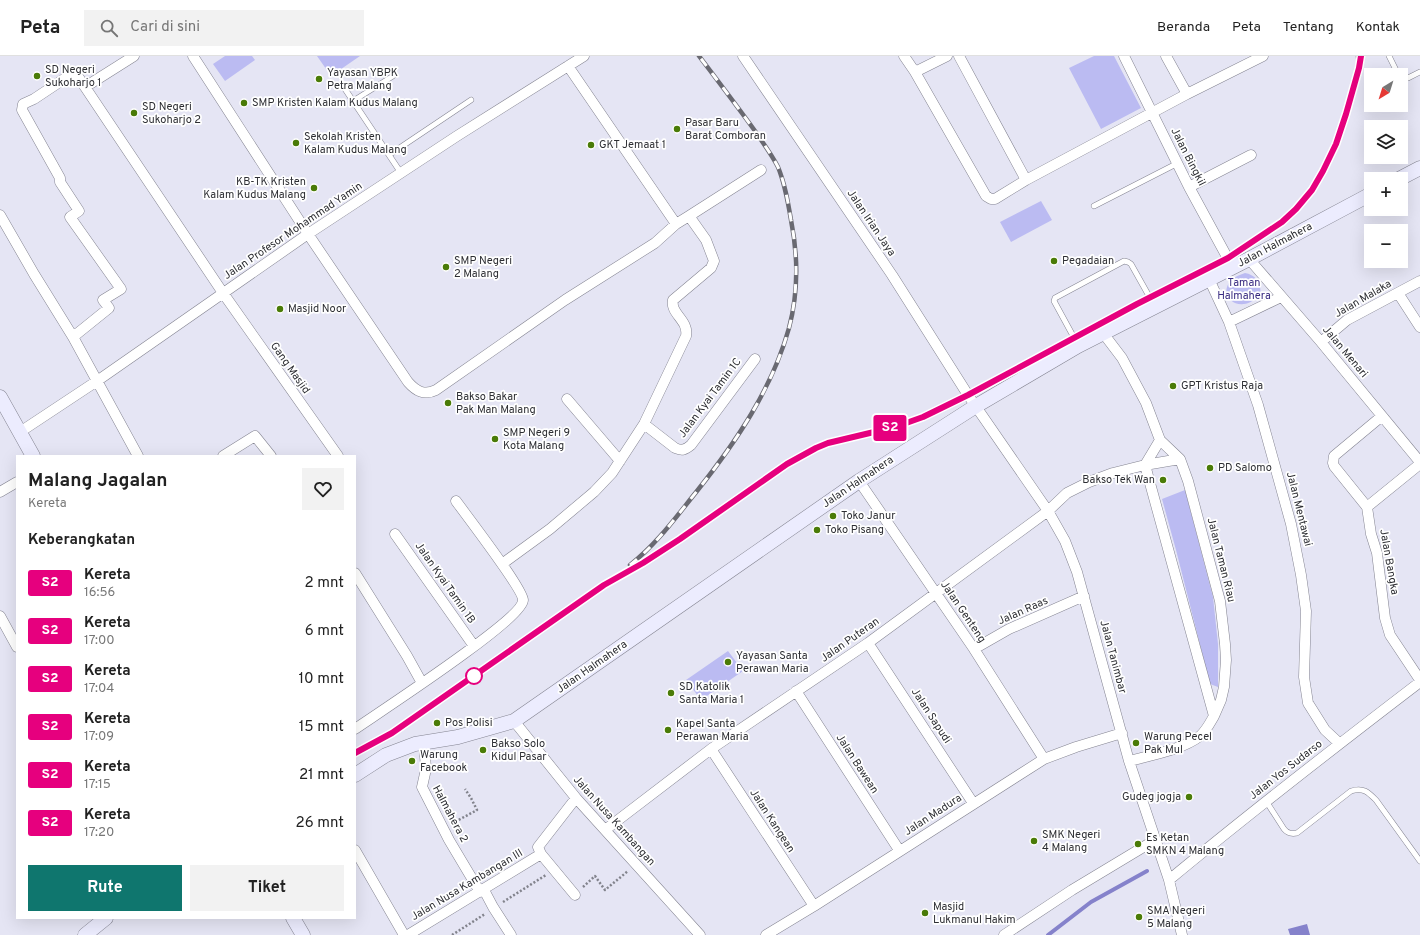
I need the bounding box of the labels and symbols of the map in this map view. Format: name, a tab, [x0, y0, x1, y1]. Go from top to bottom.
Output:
place label: SD Negeri Sukoharjo 1	[45, 63, 101, 90]
place label: Yayasan YBPK Petra Malang	[327, 66, 398, 93]
north arrow	[1364, 68, 1408, 112]
marker: SD Negeri Sukoharjo 1	[32, 71, 42, 81]
marker: Yayasan YBPK Petra Malang	[314, 74, 324, 84]
place label: SMP Kristen Kalam Kudus Malang	[252, 96, 418, 110]
marker: SMP Kristen Kalam Kudus Malang	[239, 98, 249, 108]
place label: SD Negeri Sukoharjo 2	[142, 100, 201, 127]
marker: SD Negeri Sukoharjo 2	[129, 108, 139, 118]
place label: Pasar Baru Barat Comboran	[685, 116, 766, 143]
marker: Pasar Baru Barat Comboran	[672, 124, 682, 134]
street label: Jalan Bingkil	[1167, 126, 1209, 188]
place label: Sekolah Kristen Kalam Kudus Malang	[304, 130, 407, 157]
marker: Sekolah Kristen Kalam Kudus Malang	[291, 138, 301, 148]
place label: GKT Jemaat 1	[599, 138, 666, 152]
marker: GKT Jemaat 1	[586, 140, 596, 150]
place label: KB-TK Kristen Kalam Kudus Malang	[203, 175, 306, 202]
street label: Jalan Profesor Mohammad Yamin	[221, 179, 365, 283]
marker: KB-TK Kristen Kalam Kudus Malang	[309, 183, 319, 193]
street label: Jalan Irian Jaya	[844, 187, 899, 259]
street label: Jalan Halmahera	[1235, 219, 1315, 271]
place label: SMP Negeri 2 Malang	[454, 254, 512, 281]
place label: Pegadaian	[1062, 254, 1114, 268]
marker: Pegadaian	[1049, 256, 1059, 266]
marker: SMP Negeri 2 Malang	[441, 262, 451, 272]
park label: Taman Halmahera	[1217, 276, 1271, 303]
street label: Jalan Malaka	[1332, 277, 1394, 321]
place label: Masjid Noor	[288, 302, 347, 316]
marker: Masjid Noor	[275, 304, 285, 314]
street label: Jalan Menari	[1319, 323, 1371, 381]
street label: Gang Masjid	[267, 339, 313, 397]
street label: Jalan Kyai Tamin 1C	[675, 355, 745, 441]
place label: GPT Kristus Raja	[1181, 379, 1263, 393]
marker: GPT Kristus Raja	[1168, 381, 1178, 391]
place label: Bakso Bakar Pak Man Malang	[456, 390, 536, 417]
marker: Bakso Bakar Pak Man Malang	[443, 398, 453, 408]
line badge: S2	[872, 415, 908, 441]
place label: SMP Negeri 9 Kota Malang	[503, 426, 570, 453]
marker: SMP Negeri 9 Kota Malang	[490, 434, 500, 444]
street label: Jalan Halmahera	[820, 453, 896, 511]
place label: PD Salomo	[1218, 461, 1272, 475]
marker: PD Salomo	[1205, 463, 1215, 473]
street label: Jalan Mentawai	[1283, 470, 1315, 548]
place label: Bakso Tek Wan	[1082, 473, 1155, 487]
marker: Bakso Tek Wan	[1158, 475, 1168, 485]
place label: Toko Janur	[841, 509, 896, 523]
marker: Toko Janur	[828, 511, 838, 521]
street label: Jalan Taman Riau	[1204, 516, 1238, 604]
place label: Toko Pisang	[825, 523, 884, 537]
marker: Toko Pisang	[812, 525, 822, 535]
street label: Jalan Bangka	[1376, 528, 1402, 596]
street label: Jalan Kyai Tamin 1B	[412, 540, 478, 626]
street label: Jalan Genteng	[937, 578, 989, 646]
street label: Jalan Raas	[996, 594, 1050, 628]
street label: Jalan Puteran	[818, 615, 882, 665]
street label: Jalan Tanimbar	[1096, 619, 1130, 696]
street label: Jalan Halmahera	[554, 637, 630, 696]
place label: Yayasan Santa Perawan Maria	[736, 649, 809, 676]
marker: Yayasan Santa Perawan Maria	[723, 657, 733, 667]
unlabelled marker	[465, 667, 483, 685]
place label: SD Katolik Santa Maria 1	[679, 680, 744, 707]
street label: Jalan Sapudi	[908, 686, 954, 746]
marker: SD Katolik Santa Maria 1	[666, 688, 676, 698]
place label: Pos Polisi	[445, 716, 492, 730]
place label: Kapel Santa Perawan Maria	[676, 717, 749, 744]
marker: Pos Polisi	[432, 718, 442, 728]
marker: Kapel Santa Perawan Maria	[663, 725, 673, 735]
place label: Warung Pecel Pak Mul	[1144, 730, 1212, 757]
street label: Jalan Bawean	[833, 732, 881, 796]
place label: Bakso Solo Kidul Pasar	[491, 737, 547, 764]
street label: Jalan Yos Sudarso	[1247, 737, 1325, 803]
marker: Warung Pecel Pak Mul	[1131, 738, 1141, 748]
marker: Bakso Solo Kidul Pasar	[478, 745, 488, 755]
place label: Warung Facebook	[420, 748, 468, 775]
marker: Warung Facebook	[407, 756, 417, 766]
street label: Jalan Nusa Kambangan	[570, 773, 658, 869]
street label: Halmahera 2	[429, 783, 471, 845]
street label: Jalan Kangean	[746, 787, 798, 855]
place label: Gudeg jogja	[1122, 790, 1181, 804]
street label: Jalan Madura	[901, 791, 965, 839]
marker: Gudeg jogja	[1184, 792, 1194, 802]
place label: SMK Negeri 4 Malang	[1042, 828, 1100, 855]
place label: Es Ketan SMKN 4 Malang	[1146, 831, 1224, 858]
marker: SMK Negeri 4 Malang	[1029, 836, 1039, 846]
marker: Es Ketan SMKN 4 Malang	[1133, 839, 1143, 849]
street label: Jalan Nusa Kambangan III	[409, 846, 525, 924]
place label: Masjid Lukmanul Hakim	[933, 900, 1016, 927]
place label: SMA Negeri 5 Malang	[1147, 904, 1205, 931]
marker: Masjid Lukmanul Hakim	[920, 908, 930, 918]
marker: SMA Negeri 5 Malang	[1134, 912, 1144, 922]

